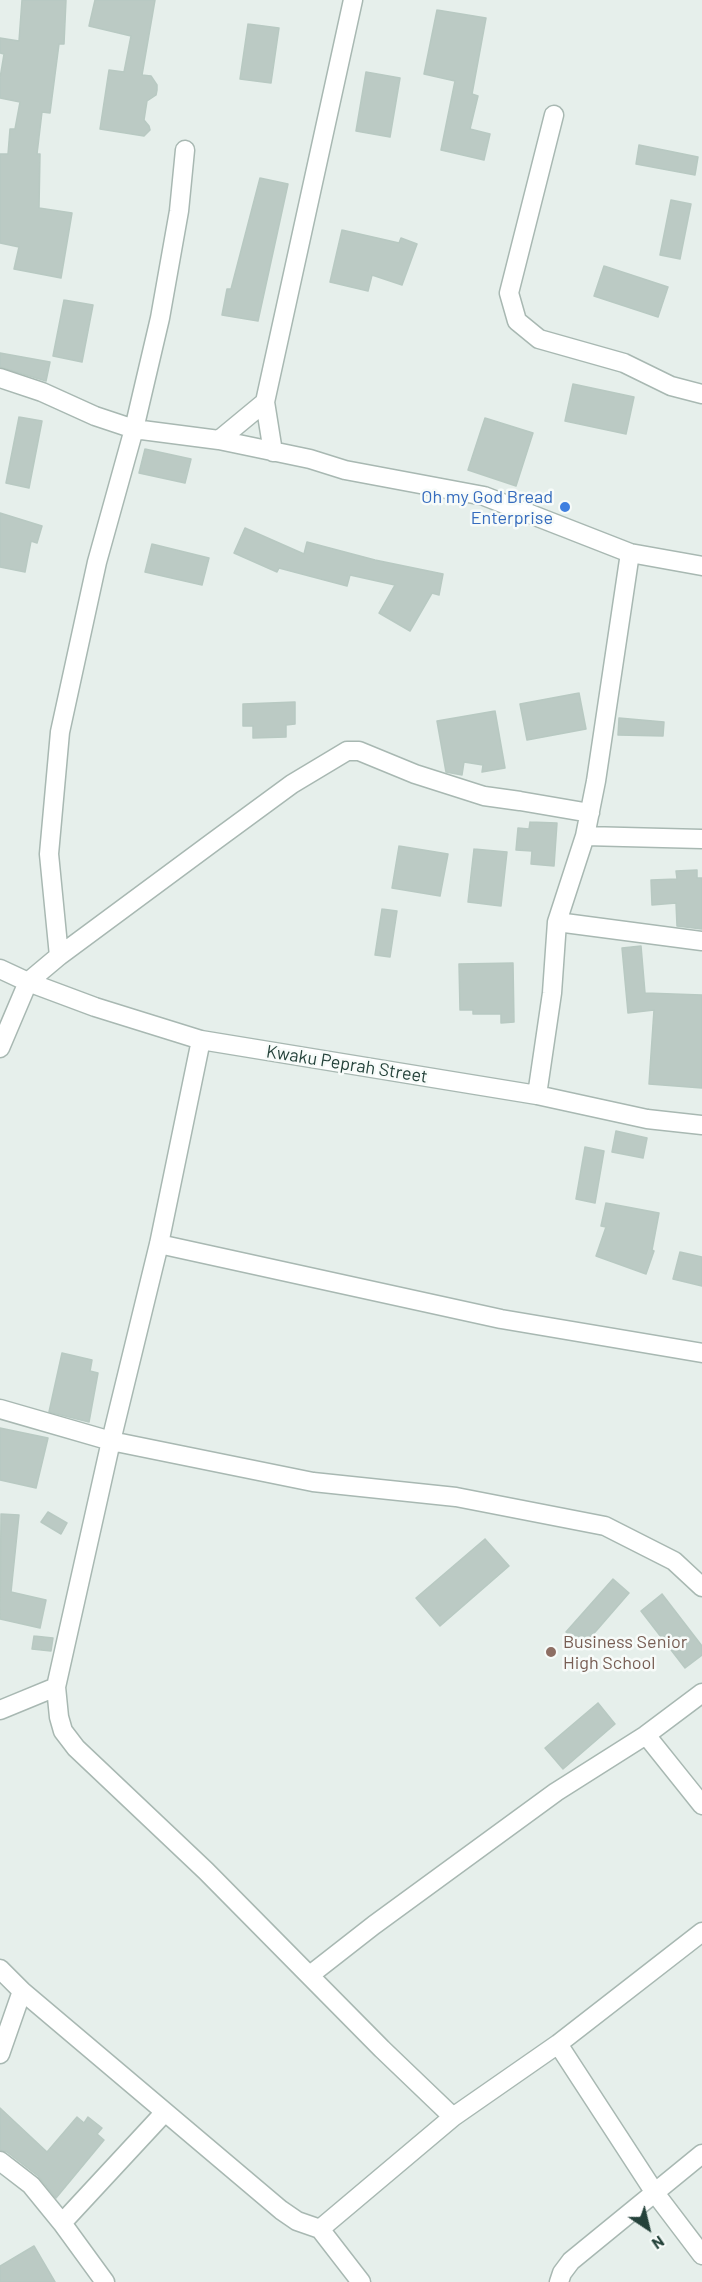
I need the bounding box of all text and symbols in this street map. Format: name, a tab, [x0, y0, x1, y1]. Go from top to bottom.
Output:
place label: Oh my God Bread Enterprise	[421, 486, 553, 528]
marker: Oh my God Bread Enterprise	[558, 500, 572, 514]
street label: Kwaku Peprah Street	[265, 1041, 429, 1087]
place label: Business Senior High School	[563, 1631, 687, 1674]
marker: Business Senior High School	[544, 1645, 558, 1659]
north arrow	[618, 2198, 678, 2258]
text: N	[649, 2232, 668, 2254]

